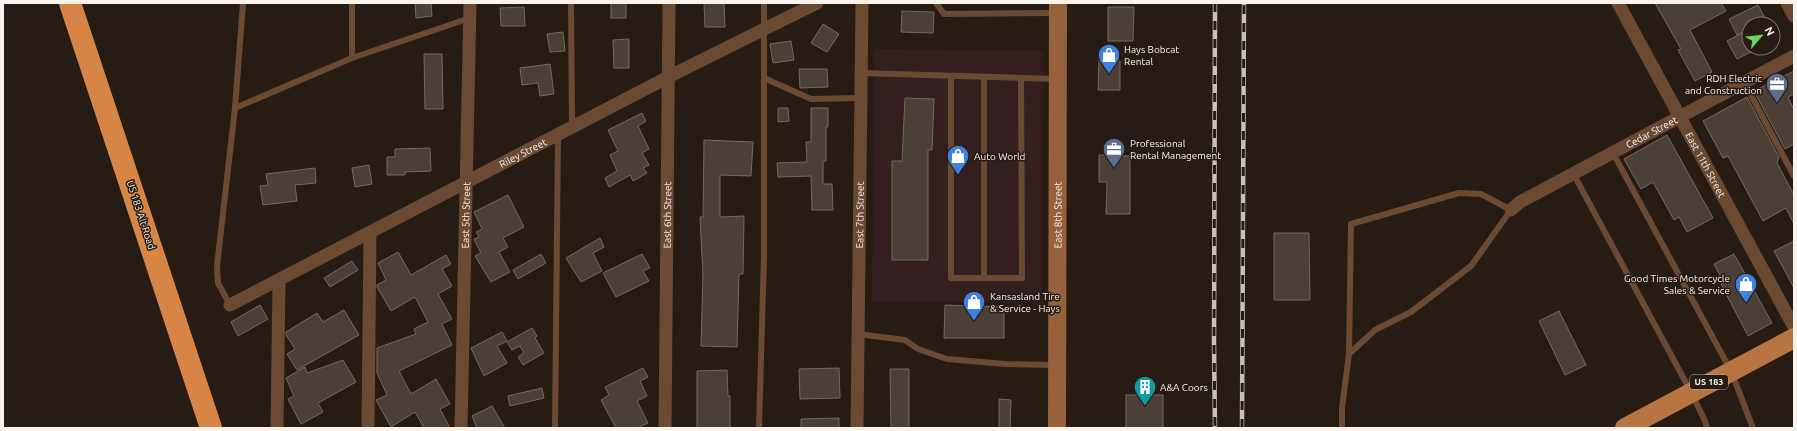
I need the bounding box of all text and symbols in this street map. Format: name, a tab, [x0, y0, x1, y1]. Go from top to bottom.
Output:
north arrow	[1741, 16, 1781, 56]
text: N	[1763, 25, 1777, 38]
shop icon: Hays Bobcat Rental	[1096, 42, 1122, 75]
place label: Hays Bobcat Rental	[1124, 44, 1179, 67]
office icon: RDH Electric and Construction	[1764, 71, 1790, 104]
place label: RDH Electric and Construction	[1685, 73, 1762, 96]
street label: Cedar Street	[1624, 114, 1679, 150]
street label: East 11th Street	[1684, 130, 1728, 199]
street label: Riley Street	[497, 136, 548, 170]
office icon: Professional Rental Management	[1101, 136, 1127, 169]
place label: Professional Rental Management	[1130, 138, 1221, 161]
shop icon: Auto World	[945, 143, 971, 176]
place label: Auto World	[974, 151, 1026, 162]
street label: US 183 Alt Road	[125, 179, 157, 251]
street label: East 5th Street	[459, 181, 472, 249]
street label: East 6th Street	[661, 181, 673, 249]
street label: East 7th Street	[854, 181, 865, 249]
street label: East 8th Street	[1052, 181, 1063, 248]
shop icon: Good Times Motorcycle Sales & Service	[1733, 271, 1759, 304]
place label: Good Times Motorcycle Sales & Service	[1624, 273, 1730, 296]
shop icon: Kansasland Tire & Service - Hays	[961, 289, 987, 322]
place label: Kansasland Tire & Service - Hays	[990, 291, 1060, 314]
building icon: A&A Coors	[1132, 374, 1158, 407]
road number: US 183	[1690, 375, 1728, 389]
place label: A&A Coors	[1160, 382, 1208, 393]

